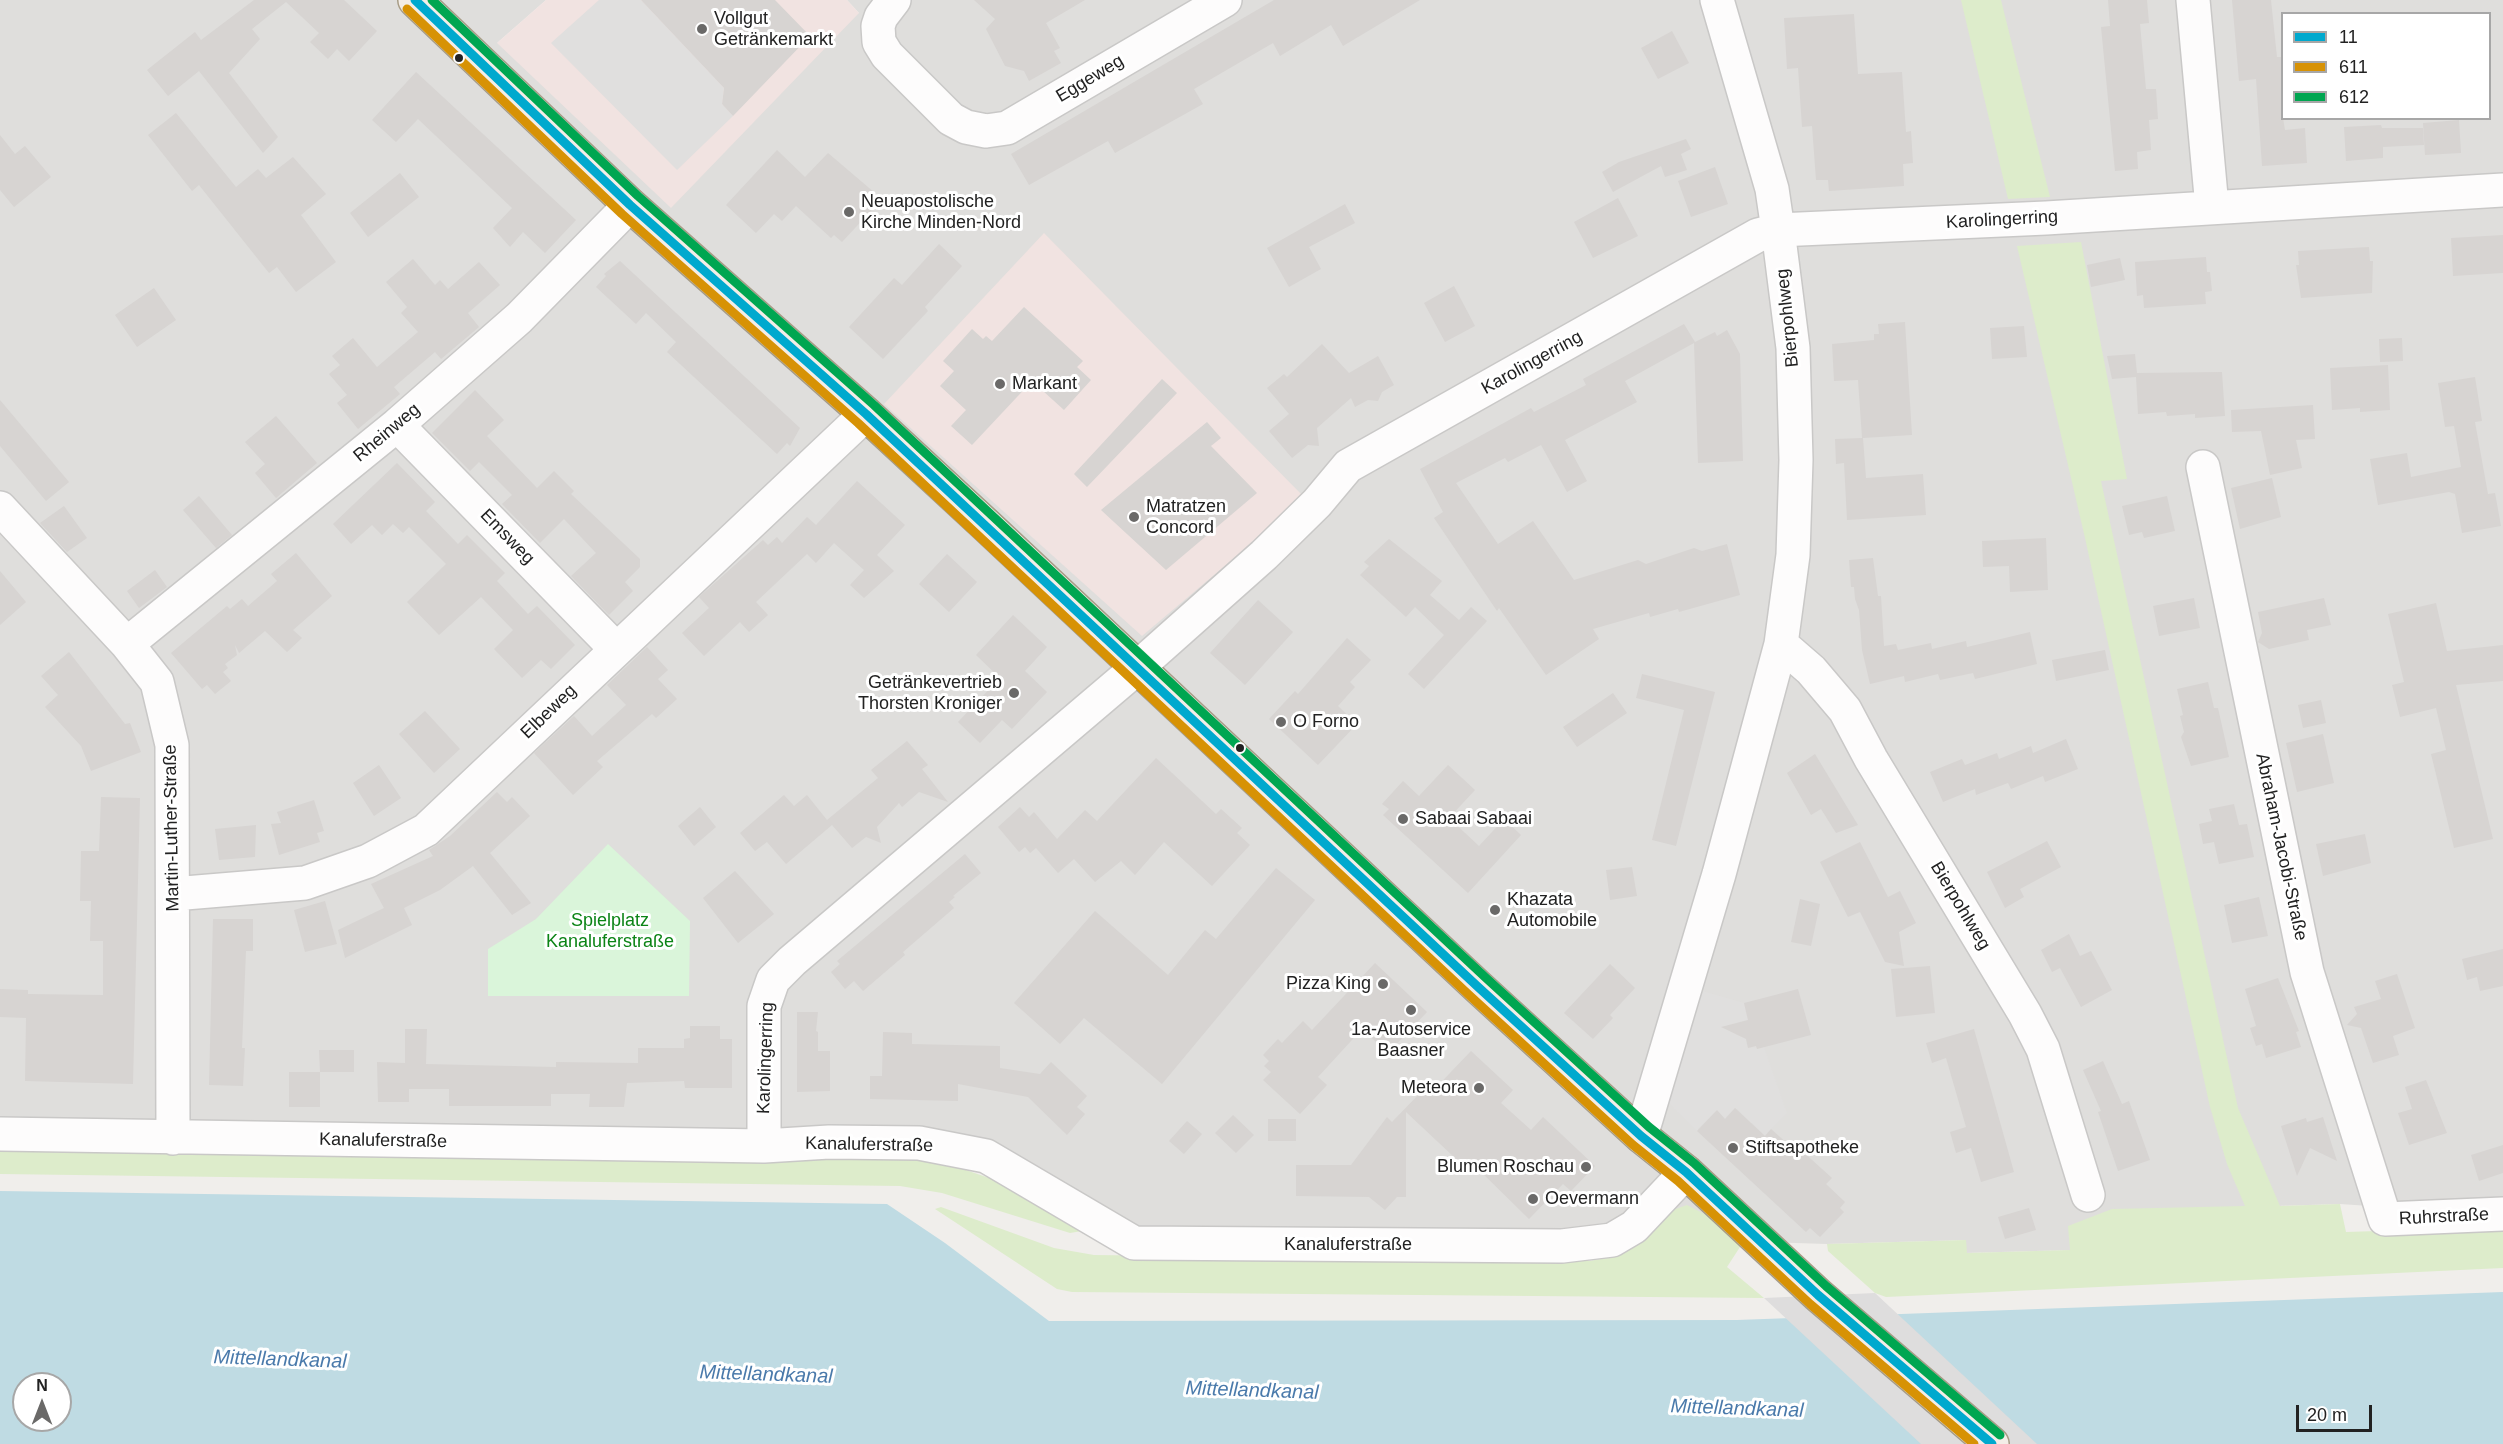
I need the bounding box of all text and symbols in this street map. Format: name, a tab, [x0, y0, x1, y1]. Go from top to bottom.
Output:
place label: Vollgut Getränkemarkt	[714, 8, 833, 50]
legend	[2281, 12, 2491, 120]
marker: Vollgut Getränkemarkt	[695, 22, 709, 36]
text: 11	[2339, 27, 2358, 47]
street label: Eggeweg	[1052, 50, 1128, 108]
unlabelled marker	[453, 52, 465, 64]
text: 611	[2339, 57, 2368, 77]
text: 612	[2339, 87, 2369, 107]
place label: Neuapostolische Kirche Minden-Nord	[861, 191, 1021, 234]
marker: Neuapostolische Kirche Minden-Nord	[842, 205, 856, 219]
street label: Karolingerring	[1945, 206, 2059, 234]
street label: Bierpohlweg	[1772, 268, 1804, 368]
street label: Karolingerring	[1478, 326, 1586, 400]
place label: Markant	[1012, 373, 1077, 395]
marker: Markant	[993, 377, 1007, 391]
street label: Rheinweg	[349, 399, 425, 467]
place label: Matratzen Concord	[1146, 496, 1226, 538]
street label: Emsweg	[475, 505, 539, 569]
marker: Matratzen Concord	[1127, 510, 1141, 524]
place label: Getränkevertrieb Thorsten Kroniger	[858, 672, 1002, 714]
street label: Elbeweg	[517, 680, 581, 744]
marker: Getränkevertrieb Thorsten Kroniger	[1007, 686, 1021, 700]
place label: O Forno	[1293, 711, 1359, 733]
marker: O Forno	[1274, 715, 1288, 729]
unlabelled marker	[1234, 742, 1246, 754]
street label: Martin-Luther-Straße	[160, 744, 184, 912]
street label: Abraham-Jacobi-Straße	[2251, 751, 2311, 943]
place label: Sabaai Sabaai	[1415, 808, 1532, 830]
marker: Sabaai Sabaai	[1396, 812, 1410, 826]
street label: Bierpohlweg	[1925, 858, 1995, 954]
place label: Khazata Automobile	[1507, 889, 1597, 932]
marker: Khazata Automobile	[1488, 903, 1502, 917]
park label: Spielplatz Kanaluferstraße	[546, 910, 674, 952]
place label: Pizza King	[1286, 973, 1371, 995]
marker: Pizza King	[1376, 977, 1390, 991]
street label: Karolingerring	[753, 1002, 779, 1114]
marker: 1a-Autoservice Baasner	[1404, 1003, 1418, 1017]
place label: 1a-Autoservice Baasner	[1351, 1019, 1471, 1062]
place label: Meteora	[1401, 1077, 1467, 1099]
marker: Meteora	[1472, 1081, 1486, 1095]
street label: Kanaluferstraße	[319, 1129, 447, 1153]
street label: Kanaluferstraße	[805, 1133, 933, 1157]
place label: Stiftsapotheke	[1745, 1137, 1859, 1159]
marker: Stiftsapotheke	[1726, 1141, 1740, 1155]
place label: Blumen Roschau	[1437, 1156, 1574, 1178]
marker: Blumen Roschau	[1579, 1160, 1593, 1174]
place label: Oevermann	[1545, 1188, 1639, 1210]
marker: Oevermann	[1526, 1192, 1540, 1206]
street label: Ruhrstraße	[2398, 1204, 2490, 1230]
street label: Kanaluferstraße	[1284, 1234, 1412, 1256]
water label: Mittellandkanal	[213, 1346, 347, 1374]
water label: Mittellandkanal	[699, 1361, 833, 1389]
north arrow	[12, 1372, 72, 1432]
text: N	[36, 1377, 48, 1394]
water label: Mittellandkanal	[1185, 1377, 1319, 1405]
scale bar	[2299, 1393, 2376, 1431]
water label: Mittellandkanal	[1670, 1395, 1804, 1423]
text: 20 m	[2307, 1405, 2347, 1425]

